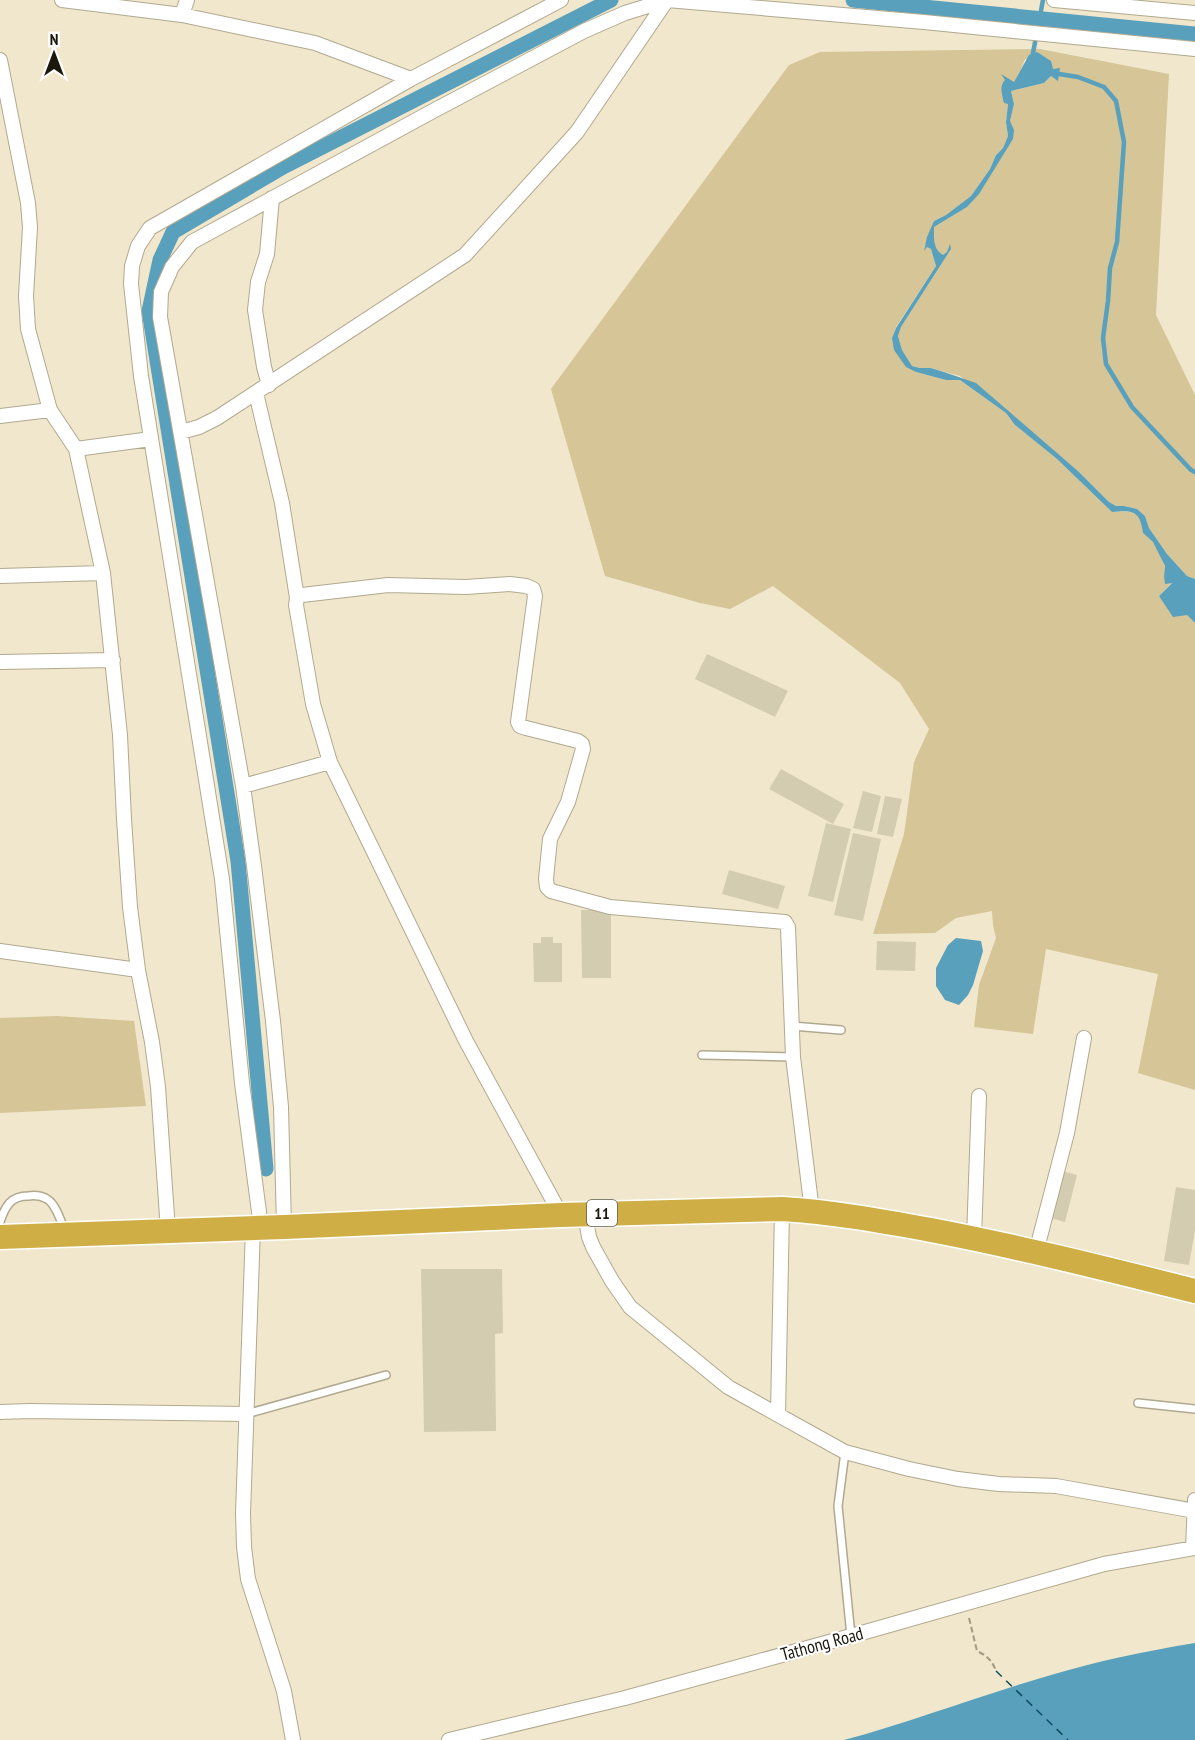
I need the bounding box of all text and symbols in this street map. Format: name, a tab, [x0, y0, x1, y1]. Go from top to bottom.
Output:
north arrow	[24, 24, 84, 84]
text: N	[50, 29, 58, 49]
road number: 11	[587, 1200, 617, 1226]
street label: Tathong Road	[778, 1621, 866, 1666]

